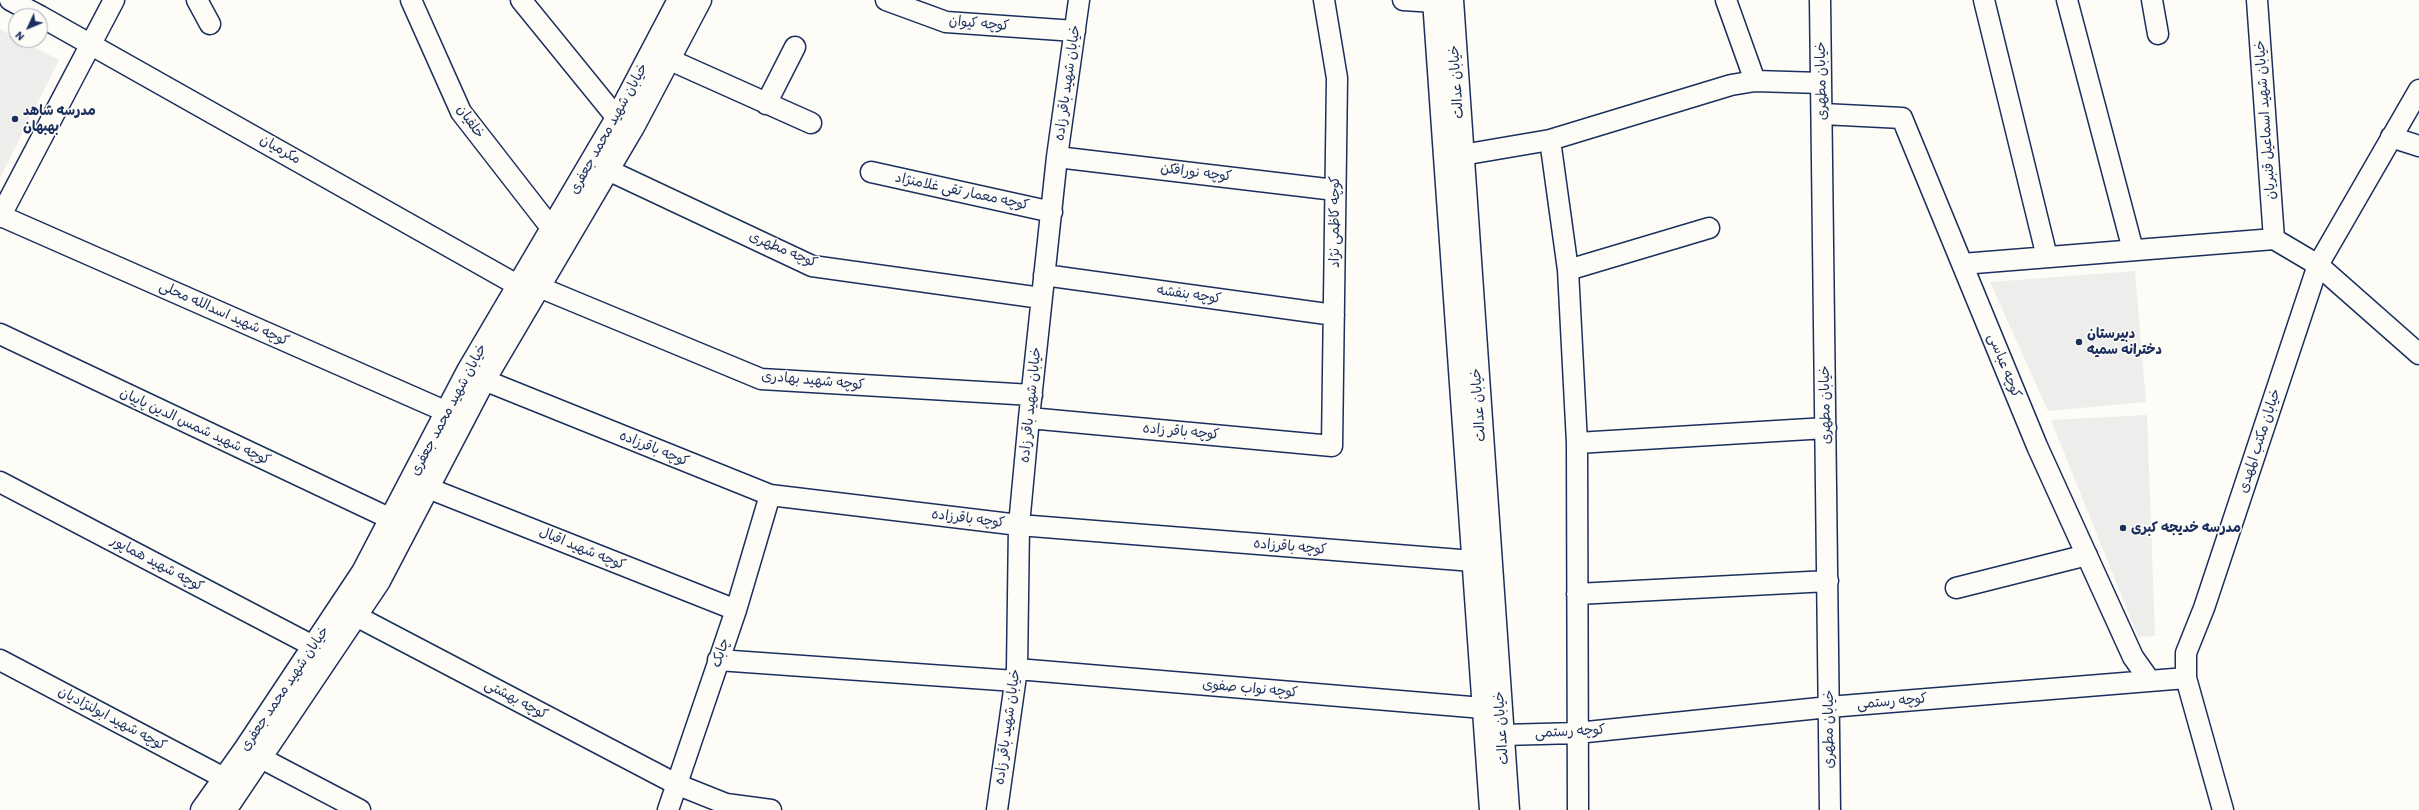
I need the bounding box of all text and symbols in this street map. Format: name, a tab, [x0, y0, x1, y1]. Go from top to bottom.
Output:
north arrow	[8, 8, 48, 48]
street label: کوچه کیوان	[948, 13, 1010, 35]
street label: خیابان شهید باقر زاده	[1052, 24, 1084, 142]
text: N	[12, 29, 27, 43]
street label: خیابان شهید اسماعیل قنبریان	[2252, 40, 2280, 200]
street label: خیابان مطهری	[1813, 41, 1831, 121]
street label: خیابان عدالت	[1446, 45, 1468, 119]
street label: خیابان شهید محمد جعفری	[566, 61, 652, 197]
street label: خلفیان	[452, 102, 488, 142]
place label: مدرسه شاهد بهبهان	[23, 103, 96, 136]
marker: مدرسه شاهد بهبهان	[10, 114, 20, 124]
street label: مکرمیان	[257, 132, 303, 168]
street label: کوچه نورافکن	[1159, 160, 1233, 186]
street label: کوچه معمار تقی غلامنژاد	[894, 170, 1030, 214]
street label: کوچه کاظمی نژاد	[1327, 176, 1343, 268]
street label: کوچه مطهری	[746, 228, 820, 272]
street label: کوچه شهید اسدالله محلی	[156, 278, 292, 350]
street label: کوچه بنفشه	[1156, 282, 1222, 308]
place label: دبیرستان دخترانه سمیه	[2087, 326, 2162, 358]
street label: کوچه عباسی	[1984, 331, 2024, 401]
marker: دبیرستان دخترانه سمیه	[2074, 337, 2084, 347]
street label: خیابان شهید محمد جعفری	[407, 341, 491, 479]
street label: خیابان شهید باقر زاده	[1017, 346, 1045, 464]
street label: خیابان مطهری	[1817, 365, 1835, 445]
street label: کوچه شهید بهادری	[761, 368, 865, 394]
street label: خیابان عدالت	[1468, 368, 1490, 442]
street label: کوچه شهید شمس الدین پاپیان	[117, 385, 273, 469]
street label: خیابان مکتب المهدی	[2235, 387, 2285, 495]
street label: کوچه باقر زاده	[1142, 420, 1220, 444]
street label: کوچه باقرزاده	[617, 427, 691, 471]
street label: کوچه باقرزاده	[930, 506, 1006, 532]
place label: مدرسه خدیجه کبری	[2131, 520, 2241, 536]
marker: مدرسه خدیجه کبری	[2118, 523, 2128, 533]
street label: کوچه شهید اقبال	[536, 524, 628, 574]
street label: کوچه شهید هماپور	[108, 532, 206, 596]
street label: کوچه باقرزاده	[1253, 535, 1327, 559]
street label: خیابان شهید محمد جعفری	[237, 623, 333, 755]
street label: چابک	[708, 636, 734, 670]
street label: خیابان شهید باقر زاده	[992, 668, 1024, 786]
street label: کوچه بهشتی	[481, 676, 551, 724]
street label: کوچه نواب صفوی	[1201, 676, 1299, 702]
street label: کوچه شهید ابولنژادیان	[55, 683, 169, 755]
street label: خیابان مطهری	[1821, 690, 1837, 768]
street label: خیابان عدالت	[1491, 691, 1513, 765]
street label: کوچه رستمی	[1856, 691, 1928, 713]
street label: کوچه رستمی	[1534, 722, 1606, 742]

